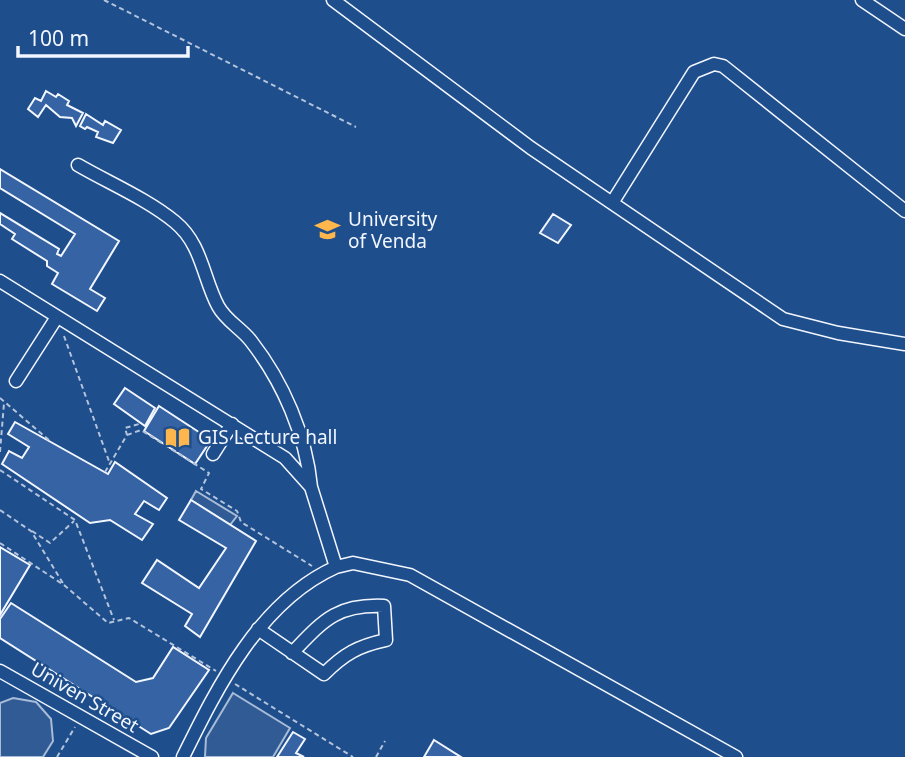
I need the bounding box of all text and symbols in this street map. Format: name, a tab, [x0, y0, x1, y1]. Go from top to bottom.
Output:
scale bar	[18, 14, 187, 58]
text: 100 m	[28, 24, 89, 52]
place label: University of Venda	[348, 206, 438, 254]
school or university icon: University of Venda	[314, 216, 342, 244]
library icon: GIS Lecture hall	[164, 423, 192, 451]
place label: GIS Lecture hall	[198, 424, 337, 450]
street label: Univen Street	[26, 656, 144, 738]

